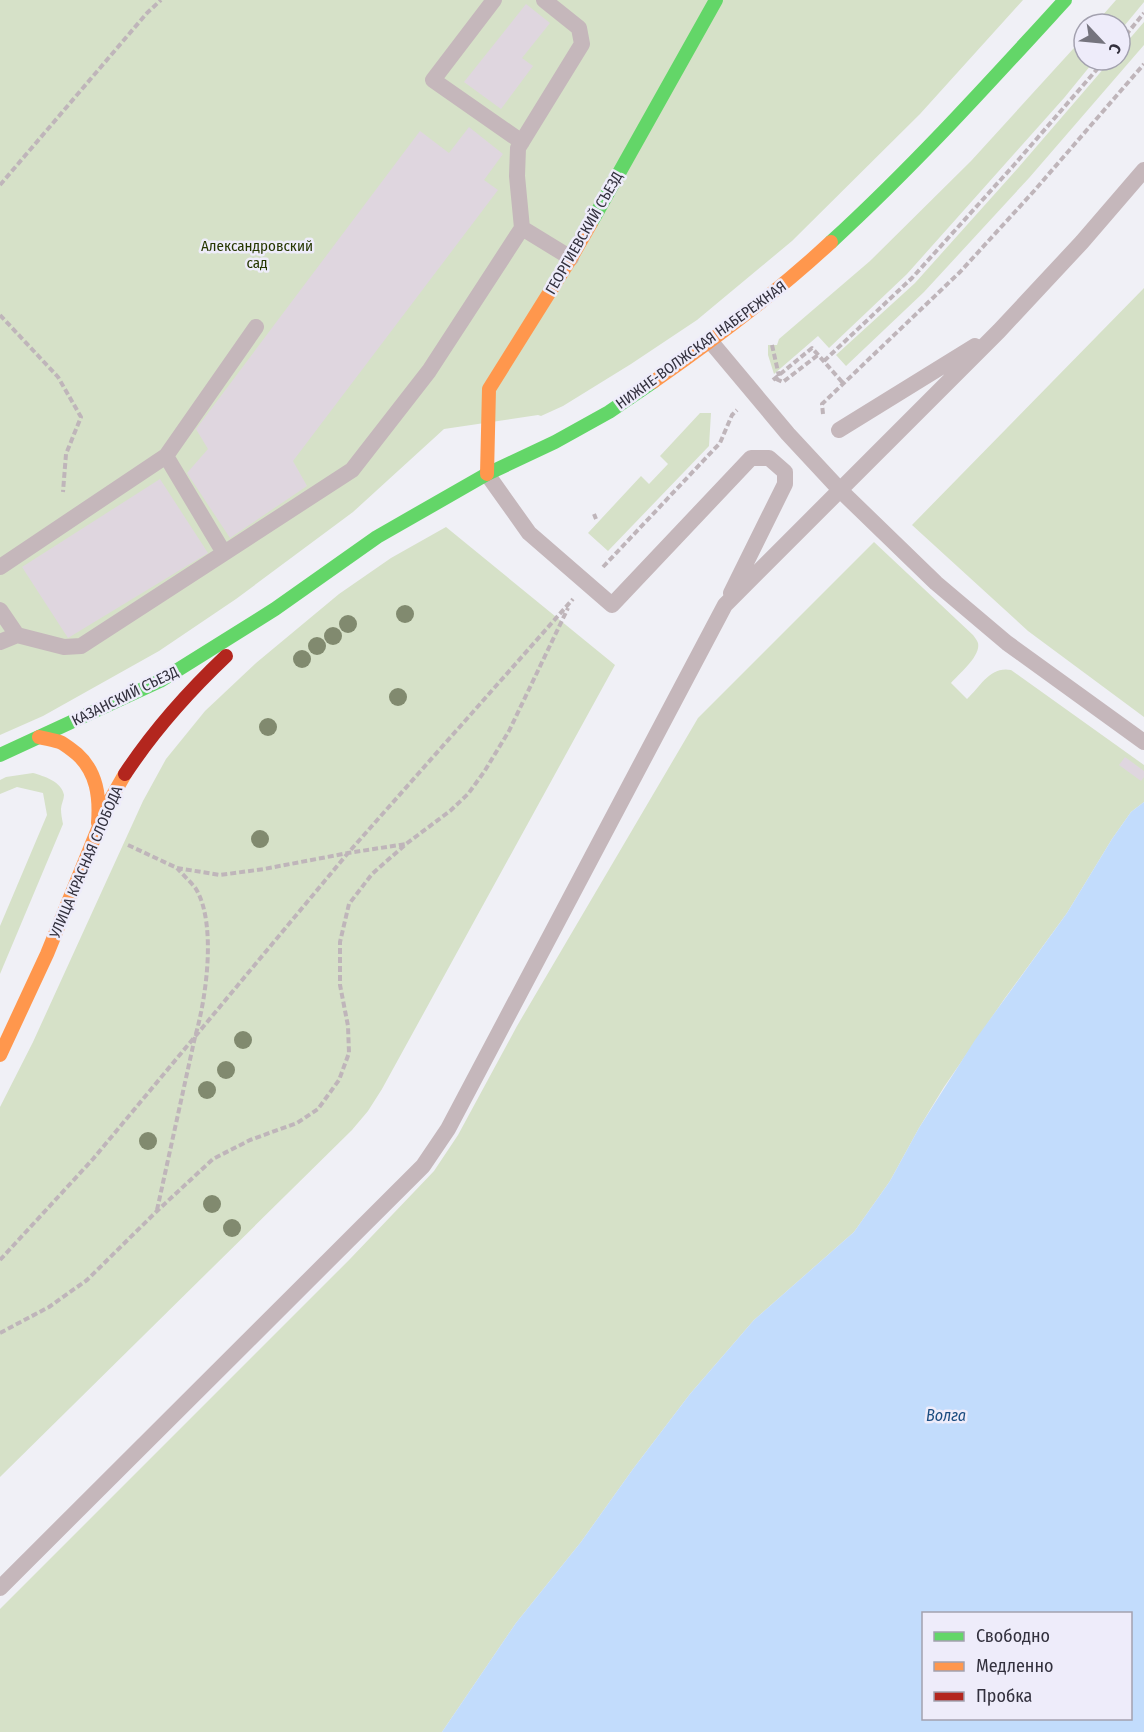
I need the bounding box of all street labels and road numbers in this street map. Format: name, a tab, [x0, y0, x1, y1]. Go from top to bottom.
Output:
street label: ГЕОРГИЕВСКИЙ СЪЕЗД	[542, 168, 626, 298]
street label: НИЖНЕ-ВОЛЖСКАЯ НАБЕРЕЖНАЯ	[612, 277, 790, 413]
street label: КАЗАНСКИЙ СЪЕЗД	[69, 662, 181, 730]
street label: УЛИЦА КРАСНАЯ СЛОБОДА	[45, 783, 126, 942]

